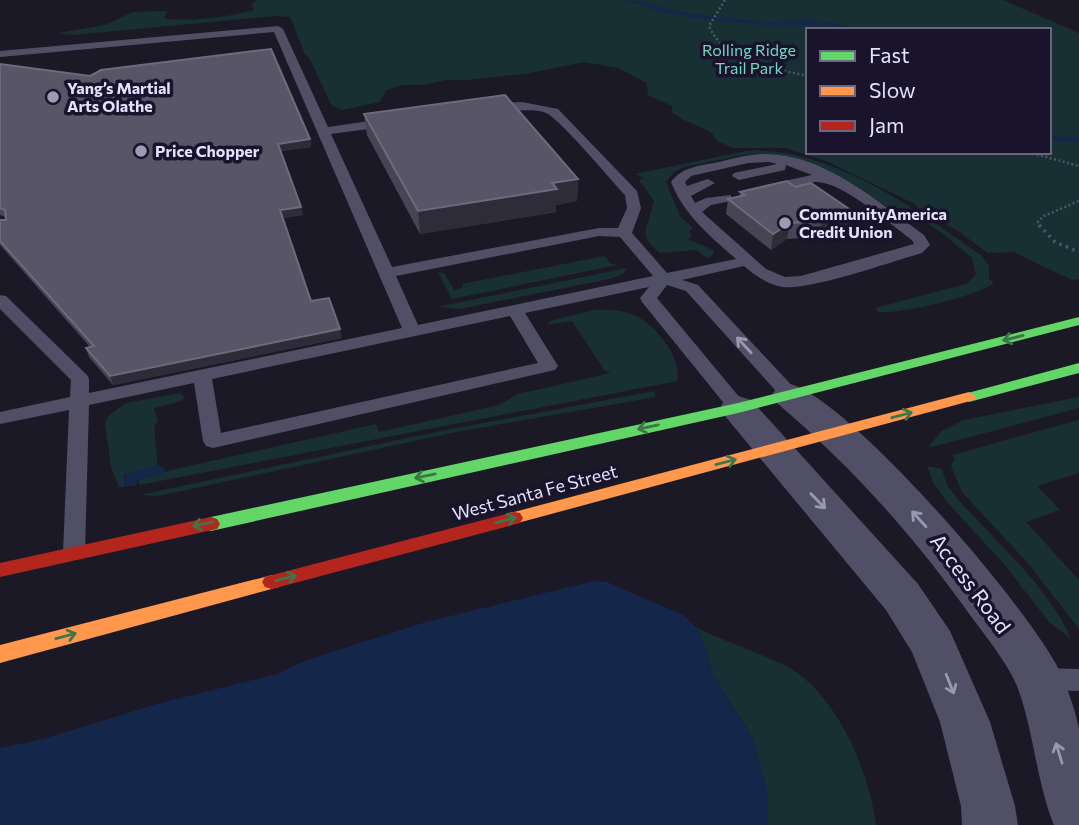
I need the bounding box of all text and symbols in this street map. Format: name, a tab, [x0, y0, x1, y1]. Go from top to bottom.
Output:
legend	[806, 28, 1051, 154]
park label: Rolling Ridge Trail Park	[702, 40, 796, 77]
text: Fast	[869, 42, 910, 67]
text: Slow	[869, 77, 916, 102]
place label: Yang’s Martial Arts Olathe	[67, 78, 171, 115]
marker: Yang’s Martial Arts Olathe	[45, 89, 61, 105]
text: Jam	[869, 112, 904, 137]
place label: Price Chopper	[155, 141, 260, 160]
marker: Price Chopper	[133, 143, 149, 159]
place label: CommunityAmerica Credit Union	[799, 204, 947, 241]
marker: CommunityAmerica Credit Union	[777, 215, 793, 231]
one-way arrow	[1002, 332, 1025, 345]
one-way arrow	[736, 336, 752, 354]
one-way arrow	[891, 408, 913, 421]
one-way arrow	[637, 421, 660, 434]
one-way arrow	[714, 455, 737, 468]
street label: West Santa Fe Street	[450, 459, 620, 525]
one-way arrow	[414, 469, 437, 483]
one-way arrow	[809, 493, 826, 510]
one-way arrow	[911, 510, 927, 528]
one-way arrow	[494, 513, 517, 526]
one-way arrow	[192, 518, 215, 532]
street label: Access Road	[926, 528, 1017, 638]
one-way arrow	[274, 571, 297, 584]
one-way arrow	[54, 629, 77, 642]
one-way arrow	[944, 673, 957, 695]
one-way arrow	[1052, 742, 1065, 764]

